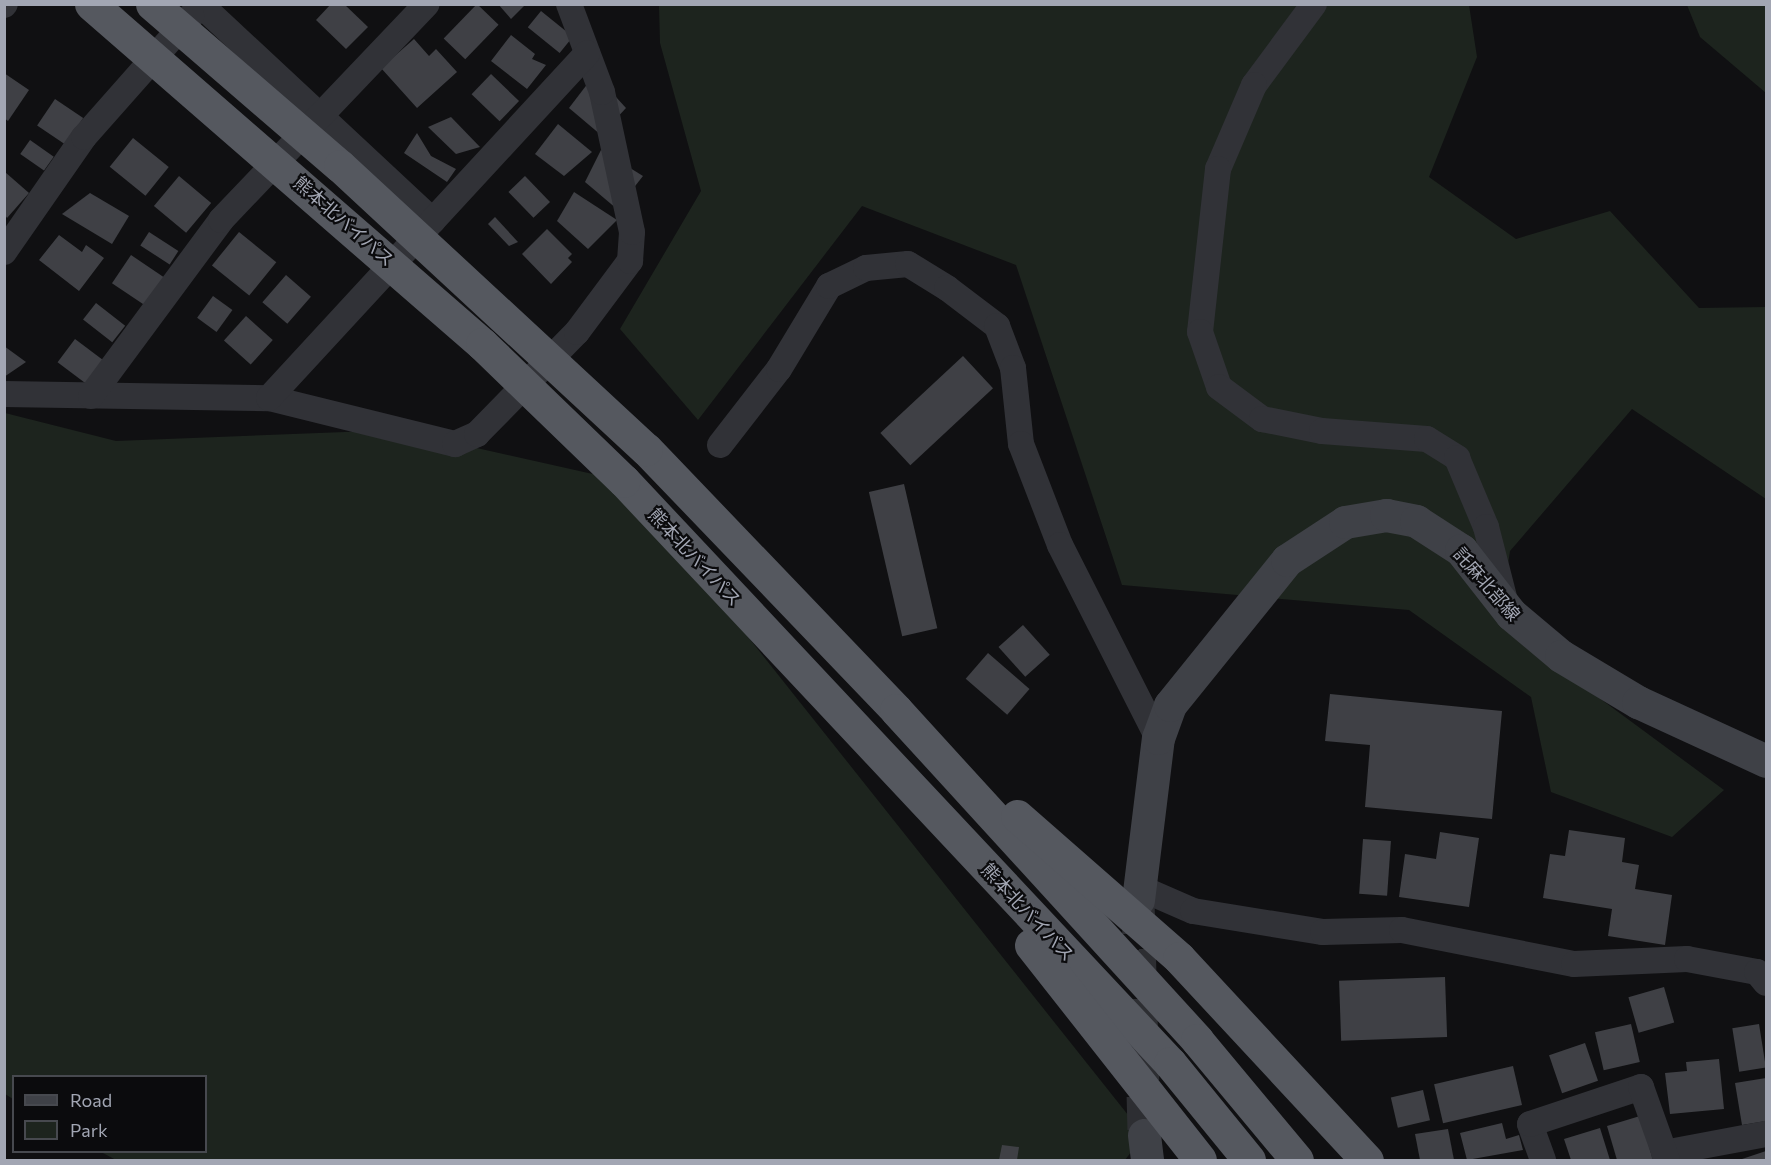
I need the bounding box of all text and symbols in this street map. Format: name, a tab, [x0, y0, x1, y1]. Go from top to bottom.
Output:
street label: 熊本北バイパス	[289, 172, 399, 270]
street label: 熊本北バイパス	[644, 504, 746, 610]
street label: 託麻北部線	[1449, 543, 1525, 625]
street label: 熊本北バイパス	[977, 859, 1079, 965]
legend	[12, 1075, 207, 1153]
text: Road	[70, 1089, 112, 1111]
text: Park	[70, 1119, 108, 1141]

